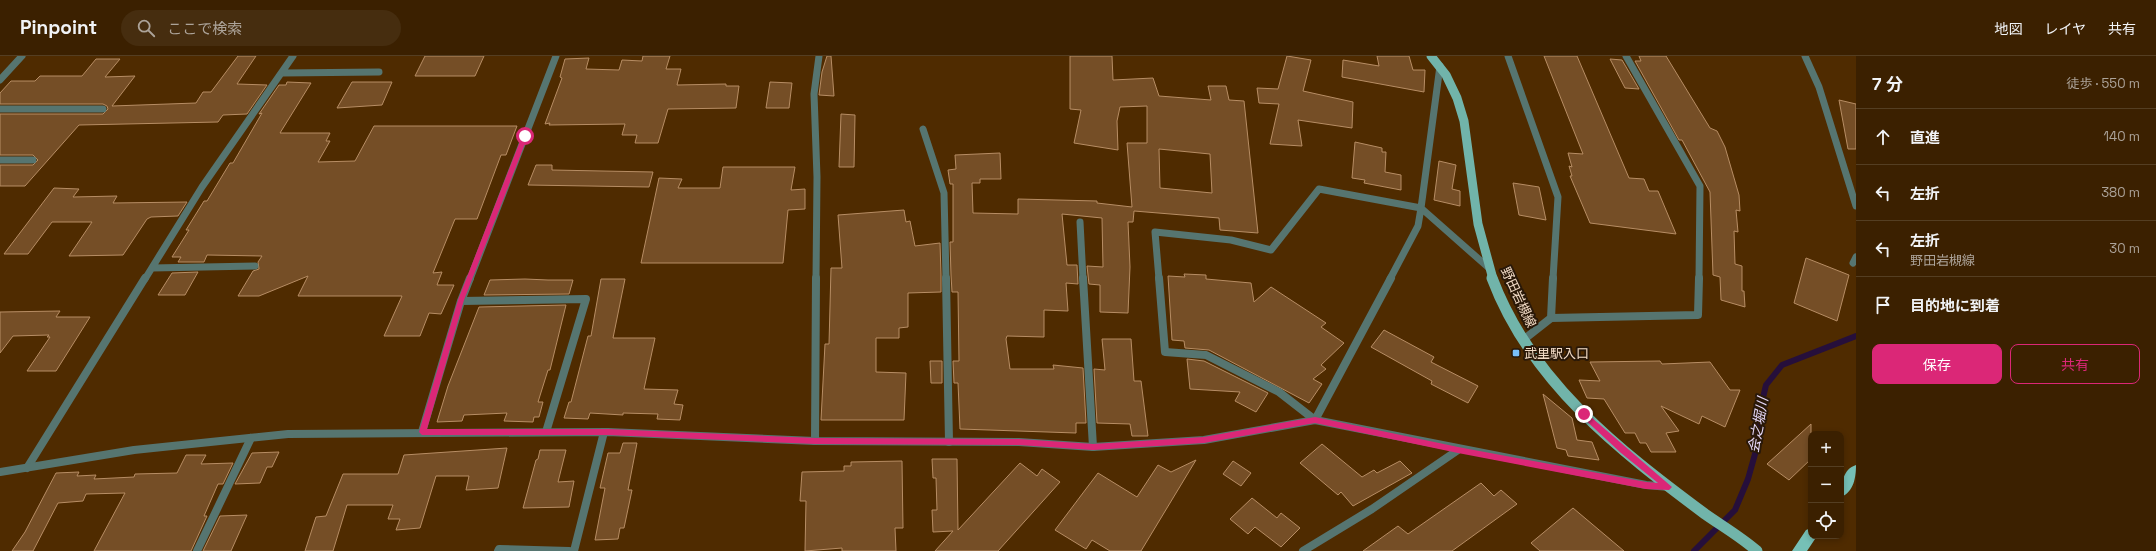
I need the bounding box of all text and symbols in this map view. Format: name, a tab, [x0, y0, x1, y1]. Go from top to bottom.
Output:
search box	[121, 10, 401, 46]
text: Pinpoint	[20, 15, 97, 40]
icon: search	[135, 17, 157, 39]
text: ここで検索	[167, 19, 242, 38]
text: 地図	[1994, 20, 2022, 38]
text: レイヤ	[2044, 20, 2086, 38]
text: 共有	[2108, 20, 2136, 38]
text: 7 分	[1872, 73, 1903, 95]
text: 徒歩 · 550 m	[2066, 75, 2140, 92]
icon: ahead	[1872, 126, 1894, 148]
route start	[516, 127, 534, 145]
text: 直進	[1910, 128, 1940, 147]
text: 140 m	[2104, 128, 2140, 145]
icon: left	[1872, 182, 1894, 204]
text: 左折	[1910, 184, 1940, 203]
text: 380 m	[2101, 184, 2140, 201]
text: 左折	[1910, 231, 1940, 250]
icon: left	[1872, 238, 1894, 260]
text: 30 m	[2109, 240, 2140, 257]
text: 野田岩槻線	[1910, 252, 1975, 269]
street label: 野田岩槻線	[1497, 264, 1540, 330]
icon: arrive	[1872, 294, 1894, 316]
text: 目的地に到着	[1910, 296, 2000, 315]
button: 保存	[1872, 344, 2002, 384]
button: 共有	[2010, 344, 2140, 384]
place label: 武里駅入口	[1524, 345, 1589, 362]
marker: 武里駅入口	[1511, 348, 1521, 358]
water label: 会之堀川	[1744, 394, 1772, 454]
route end	[1575, 405, 1593, 423]
map controls	[1808, 431, 1844, 539]
button: +	[1808, 431, 1844, 467]
button: −	[1808, 467, 1844, 503]
button: locate	[1808, 503, 1844, 539]

